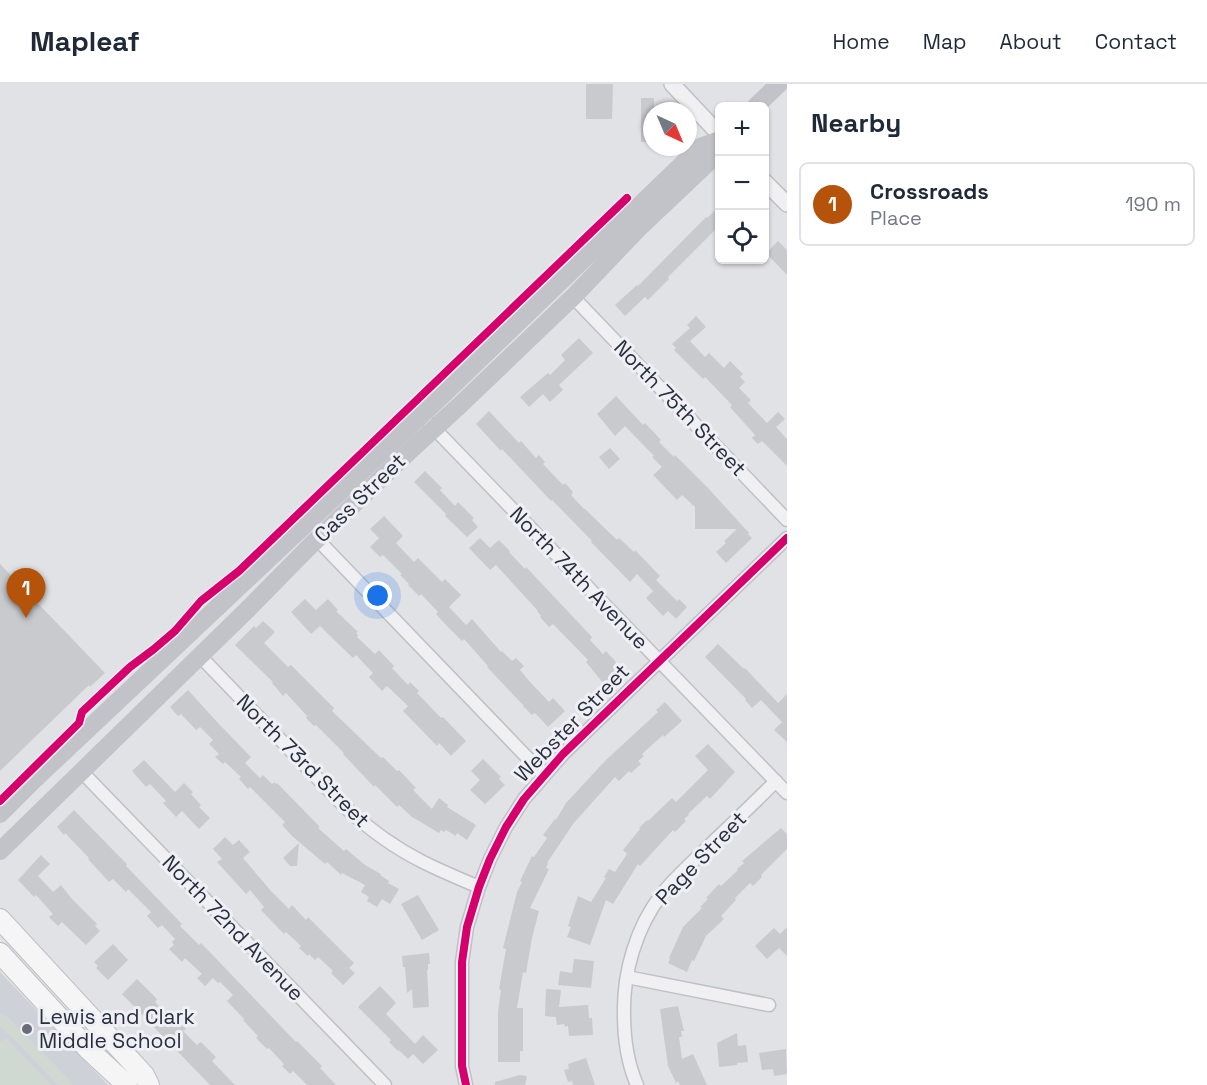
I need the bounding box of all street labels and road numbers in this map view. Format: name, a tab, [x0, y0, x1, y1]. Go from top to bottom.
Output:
street label: North 75th Street	[608, 334, 752, 482]
street label: Cass Street	[308, 447, 411, 548]
street label: North 74th Avenue	[504, 501, 654, 655]
street label: Webster Street	[508, 658, 635, 787]
street label: North 73rd Street	[231, 688, 376, 833]
street label: Page Street	[649, 805, 752, 910]
street label: North 72nd Avenue	[157, 849, 310, 1006]

